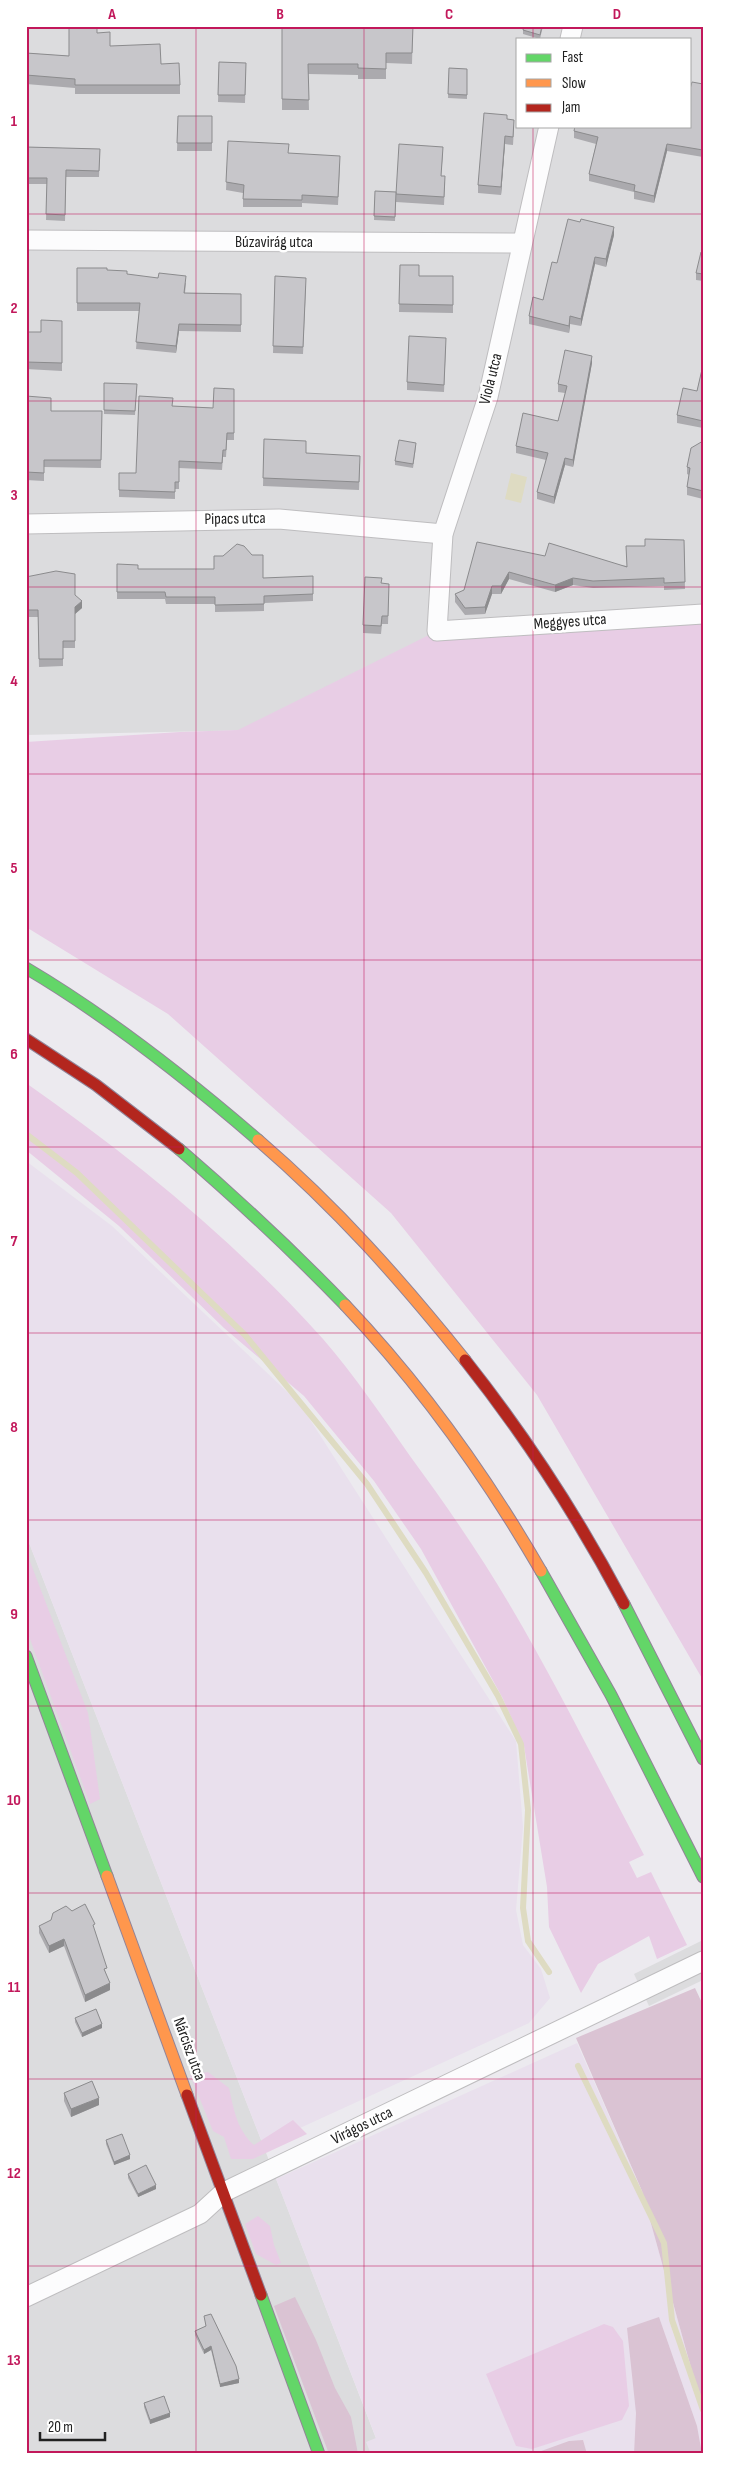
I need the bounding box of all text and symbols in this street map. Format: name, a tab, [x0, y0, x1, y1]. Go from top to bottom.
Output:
text: A	[107, 5, 116, 24]
text: B	[276, 5, 284, 24]
text: C	[445, 5, 453, 24]
text: D	[613, 5, 621, 24]
legend	[516, 38, 692, 128]
text: Fast	[562, 48, 584, 67]
text: Slow	[562, 74, 586, 93]
text: Jam	[561, 98, 580, 117]
text: 1	[11, 112, 18, 131]
street label: Búzavirág utca	[235, 233, 313, 252]
text: 2	[10, 299, 18, 318]
street label: Viola utca	[475, 351, 507, 407]
text: 3	[10, 486, 18, 505]
street label: Pipacs utca	[204, 509, 266, 529]
street label: Meggyes utca	[533, 610, 607, 634]
text: 4	[10, 672, 18, 691]
text: 5	[10, 859, 18, 878]
text: 6	[10, 1045, 18, 1064]
text: 7	[11, 1232, 18, 1251]
text: 8	[10, 1418, 18, 1437]
text: 9	[10, 1605, 18, 1624]
text: 10	[7, 1791, 21, 1810]
text: 11	[8, 1978, 21, 1997]
street label: Nárcisz utca	[169, 2015, 209, 2083]
street label: Virágos utca	[328, 2103, 396, 2149]
text: 12	[7, 2164, 21, 2183]
text: 13	[7, 2351, 21, 2370]
scale bar	[40, 2410, 105, 2442]
text: 20 m	[48, 2418, 73, 2437]

